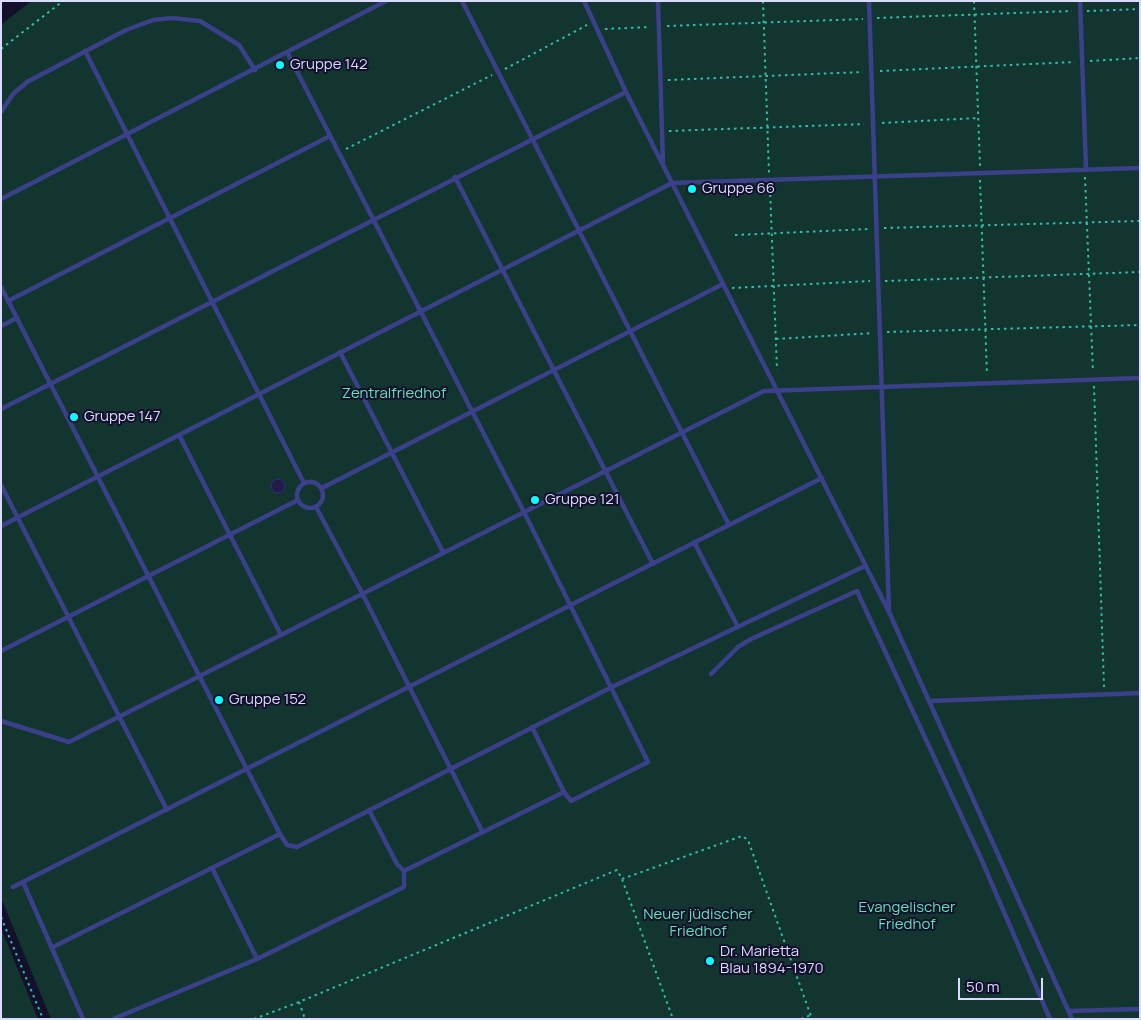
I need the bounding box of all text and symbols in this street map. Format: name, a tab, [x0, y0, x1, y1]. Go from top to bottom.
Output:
place label: Gruppe 142	[290, 56, 368, 74]
marker: Gruppe 142	[274, 59, 286, 71]
place label: Gruppe 66	[702, 180, 775, 198]
marker: Gruppe 66	[686, 183, 698, 195]
park label: Zentralfriedhof	[342, 385, 446, 403]
place label: Gruppe 147	[84, 408, 161, 426]
marker: Gruppe 147	[68, 411, 80, 423]
place label: Gruppe 121	[545, 491, 620, 509]
marker: Gruppe 121	[529, 494, 541, 506]
place label: Gruppe 152	[229, 691, 306, 709]
marker: Gruppe 152	[213, 694, 225, 706]
park label: Evangelischer Friedhof	[859, 899, 955, 934]
park label: Neuer jüdischer Friedhof	[643, 906, 753, 941]
place label: Dr. Marietta Blau 1894-1970	[720, 943, 824, 978]
marker: Dr. Marietta Blau 1894-1970	[704, 955, 716, 967]
scale bar	[961, 968, 1046, 1000]
text: 50 m	[966, 976, 1000, 997]

